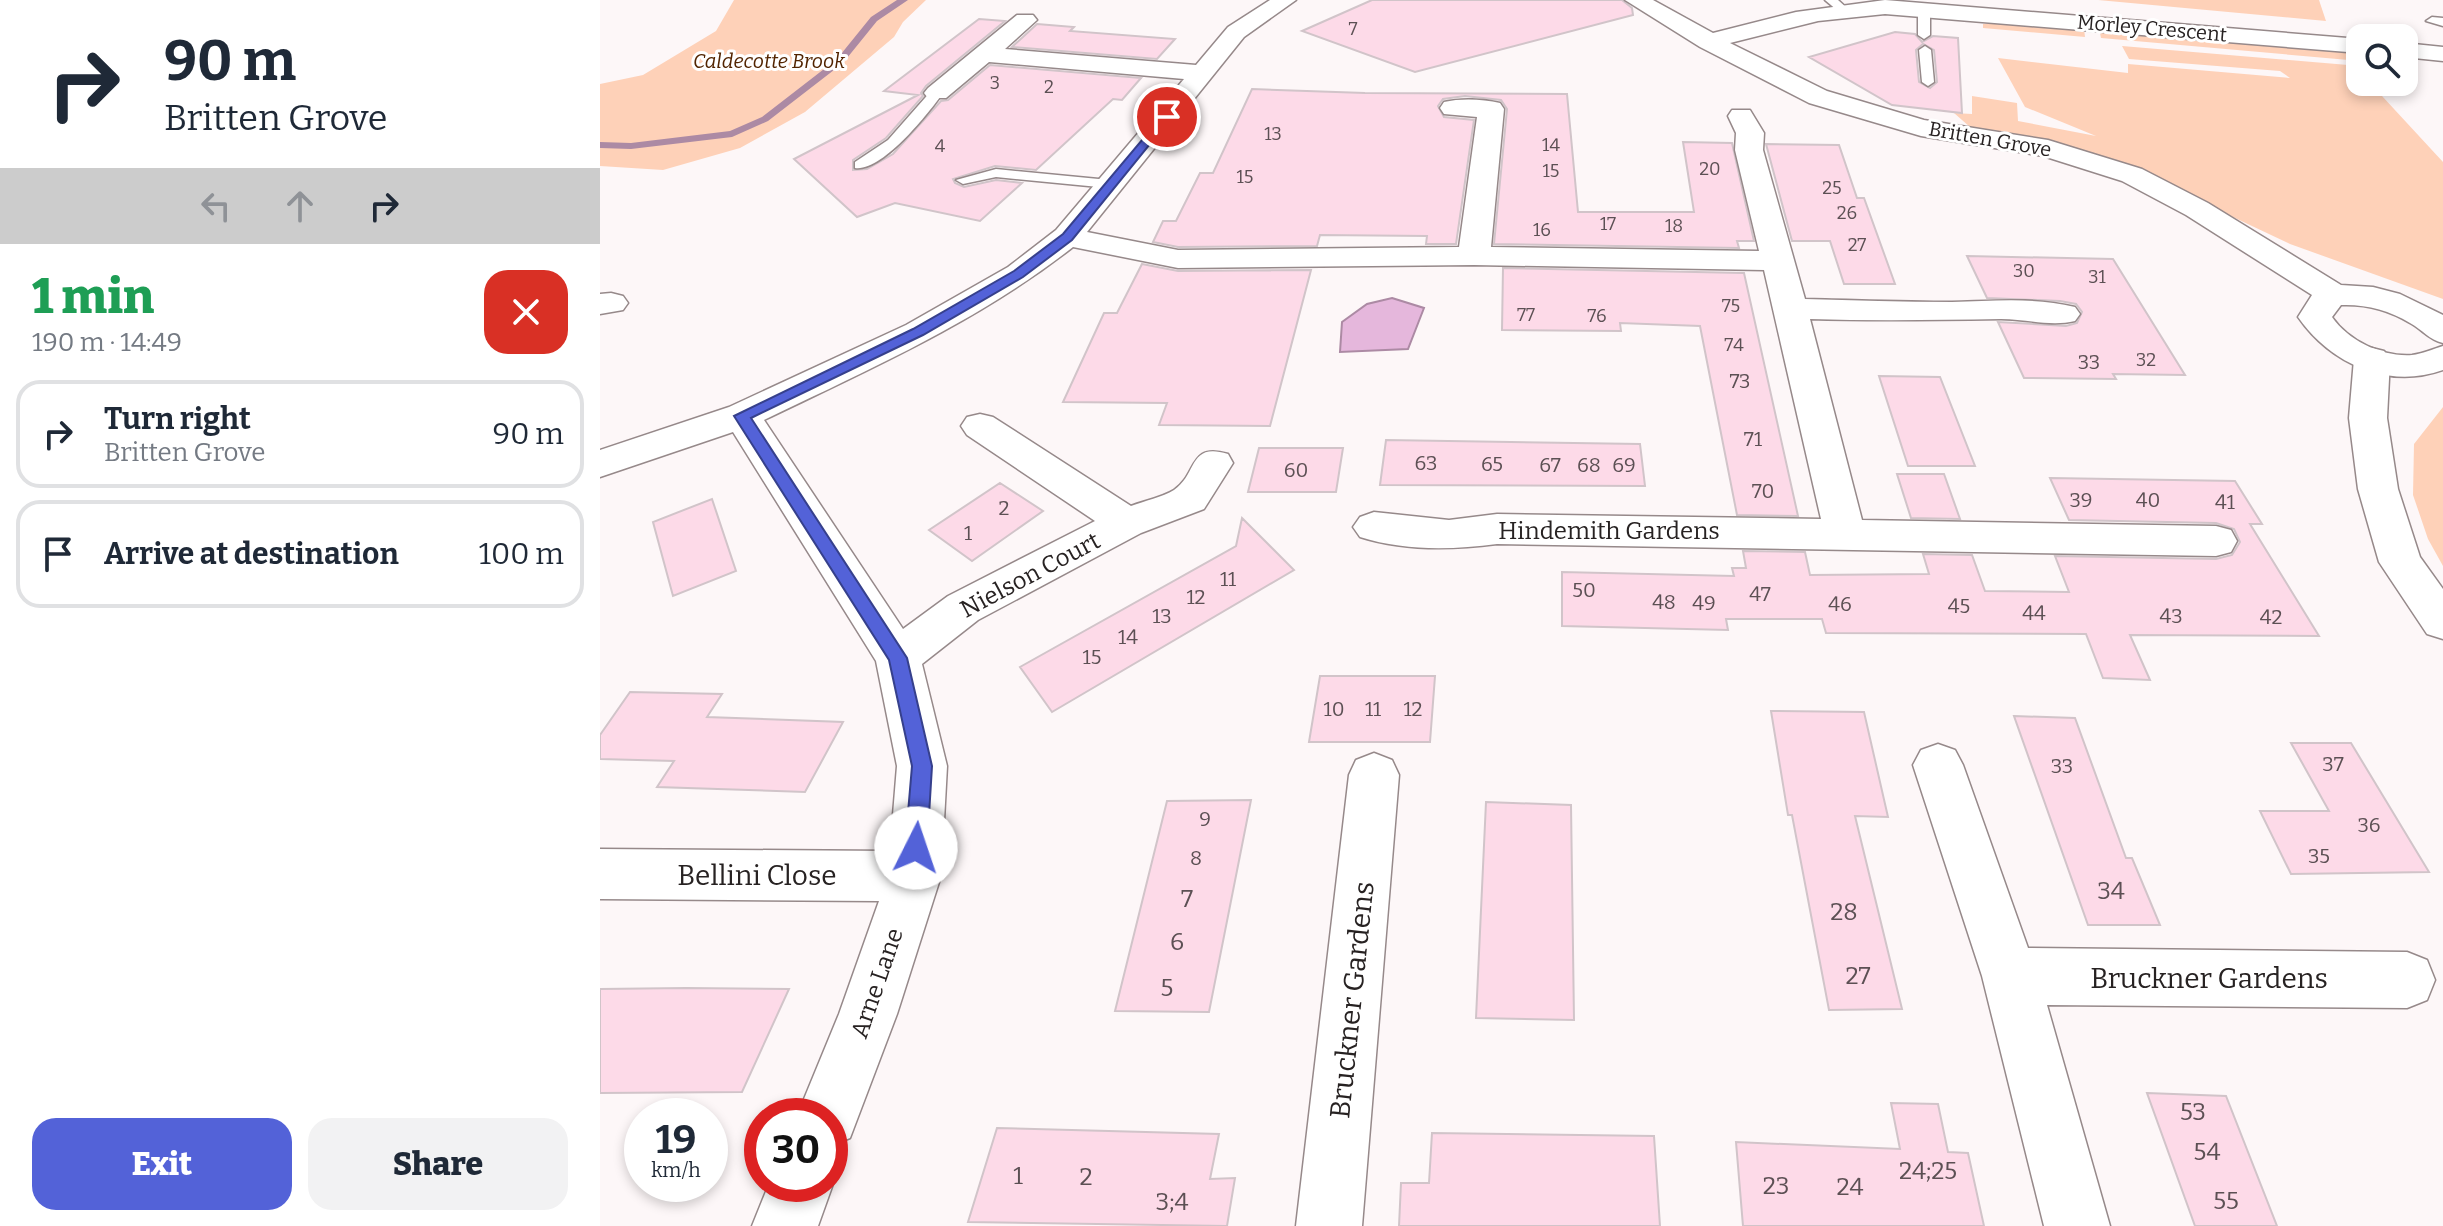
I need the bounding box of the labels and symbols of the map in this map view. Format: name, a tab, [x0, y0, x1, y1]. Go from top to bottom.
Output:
street label: Morley Crescent	[2076, 9, 2228, 47]
house number: 7	[1348, 18, 1358, 40]
park label: Caldecotte Brook	[693, 49, 845, 73]
house number: 3	[990, 72, 1000, 94]
house number: 2	[1044, 76, 1054, 98]
pin	[1133, 83, 1201, 151]
street label: Britten Grove	[1927, 116, 2053, 162]
house number: 13	[1264, 123, 1282, 145]
house number: 14	[1542, 134, 1560, 156]
house number: 4	[935, 135, 946, 157]
house number: 20	[1699, 158, 1721, 180]
house number: 15	[1543, 160, 1559, 182]
house number: 15	[1237, 166, 1253, 188]
house number: 25	[1822, 177, 1842, 199]
house number: 26	[1837, 202, 1857, 224]
house number: 17	[1600, 213, 1616, 235]
house number: 18	[1665, 215, 1683, 237]
house number: 16	[1533, 219, 1551, 241]
house number: 27	[1848, 234, 1866, 256]
house number: 30	[2013, 260, 2035, 282]
house number: 31	[2088, 266, 2106, 288]
house number: 75	[1722, 295, 1740, 317]
house number: 77	[1517, 304, 1535, 326]
house number: 76	[1587, 305, 1607, 327]
house number: 74	[1724, 334, 1744, 356]
house number: 32	[2136, 349, 2156, 371]
house number: 33	[2078, 350, 2100, 374]
house number: 73	[1729, 369, 1751, 393]
house number: 71	[1744, 427, 1762, 451]
house number: 63	[1415, 451, 1437, 475]
house number: 65	[1481, 452, 1503, 476]
house number: 67	[1539, 453, 1561, 477]
house number: 68	[1577, 453, 1601, 477]
house number: 69	[1612, 453, 1636, 477]
house number: 60	[1284, 458, 1308, 482]
house number: 70	[1752, 479, 1774, 503]
house number: 39	[2069, 488, 2093, 512]
house number: 40	[2136, 488, 2160, 512]
house number: 41	[2215, 490, 2235, 514]
house number: 2	[999, 496, 1009, 520]
street label: Hindemith Gardens	[1498, 517, 1720, 545]
house number: 1	[964, 521, 972, 545]
street label: Nielson Court	[955, 526, 1105, 624]
house number: 11	[1220, 567, 1236, 591]
house number: 50	[1572, 578, 1596, 602]
house number: 47	[1749, 582, 1771, 606]
house number: 12	[1187, 585, 1206, 609]
house number: 48	[1652, 590, 1676, 614]
house number: 49	[1692, 591, 1716, 615]
house number: 46	[1828, 592, 1852, 616]
house number: 45	[1948, 594, 1970, 618]
house number: 44	[2022, 601, 2046, 625]
house number: 13	[1152, 604, 1172, 628]
house number: 43	[2159, 604, 2183, 628]
house number: 42	[2260, 605, 2282, 629]
house number: 14	[1118, 625, 1138, 649]
house number: 15	[1083, 645, 1101, 669]
house number: 10	[1324, 697, 1344, 721]
house number: 11	[1365, 697, 1381, 721]
house number: 12	[1404, 697, 1423, 721]
house number: 37	[2322, 752, 2344, 776]
house number: 33	[2051, 754, 2073, 778]
position arrow	[874, 806, 958, 890]
house number: 9	[1199, 807, 1211, 831]
house number: 36	[2357, 813, 2381, 837]
house number: 35	[2308, 844, 2330, 868]
house number: 8	[1190, 846, 1202, 870]
street label: Bellini Close	[677, 859, 837, 892]
house number: 34	[2097, 877, 2125, 905]
street label: Bruckner Gardens	[1323, 880, 1381, 1120]
house number: 7	[1181, 885, 1193, 913]
house number: 28	[1830, 898, 1858, 926]
street label: Arne Lane	[845, 924, 909, 1042]
house number: 6	[1170, 928, 1184, 956]
house number: 27	[1846, 962, 1870, 990]
street label: Bruckner Gardens	[2090, 962, 2328, 995]
house number: 5	[1161, 974, 1173, 1002]
speed limit sign: 30	[744, 1098, 848, 1202]
house number: 53	[2180, 1098, 2206, 1126]
house number: 54	[2194, 1138, 2220, 1166]
house number: 24;25	[1899, 1157, 1957, 1185]
house number: 1	[1013, 1162, 1023, 1190]
house number: 2	[1079, 1163, 1093, 1191]
house number: 23	[1763, 1172, 1789, 1200]
house number: 24	[1836, 1173, 1864, 1201]
house number: 55	[2213, 1187, 2239, 1215]
house number: 3;4	[1156, 1188, 1188, 1216]

